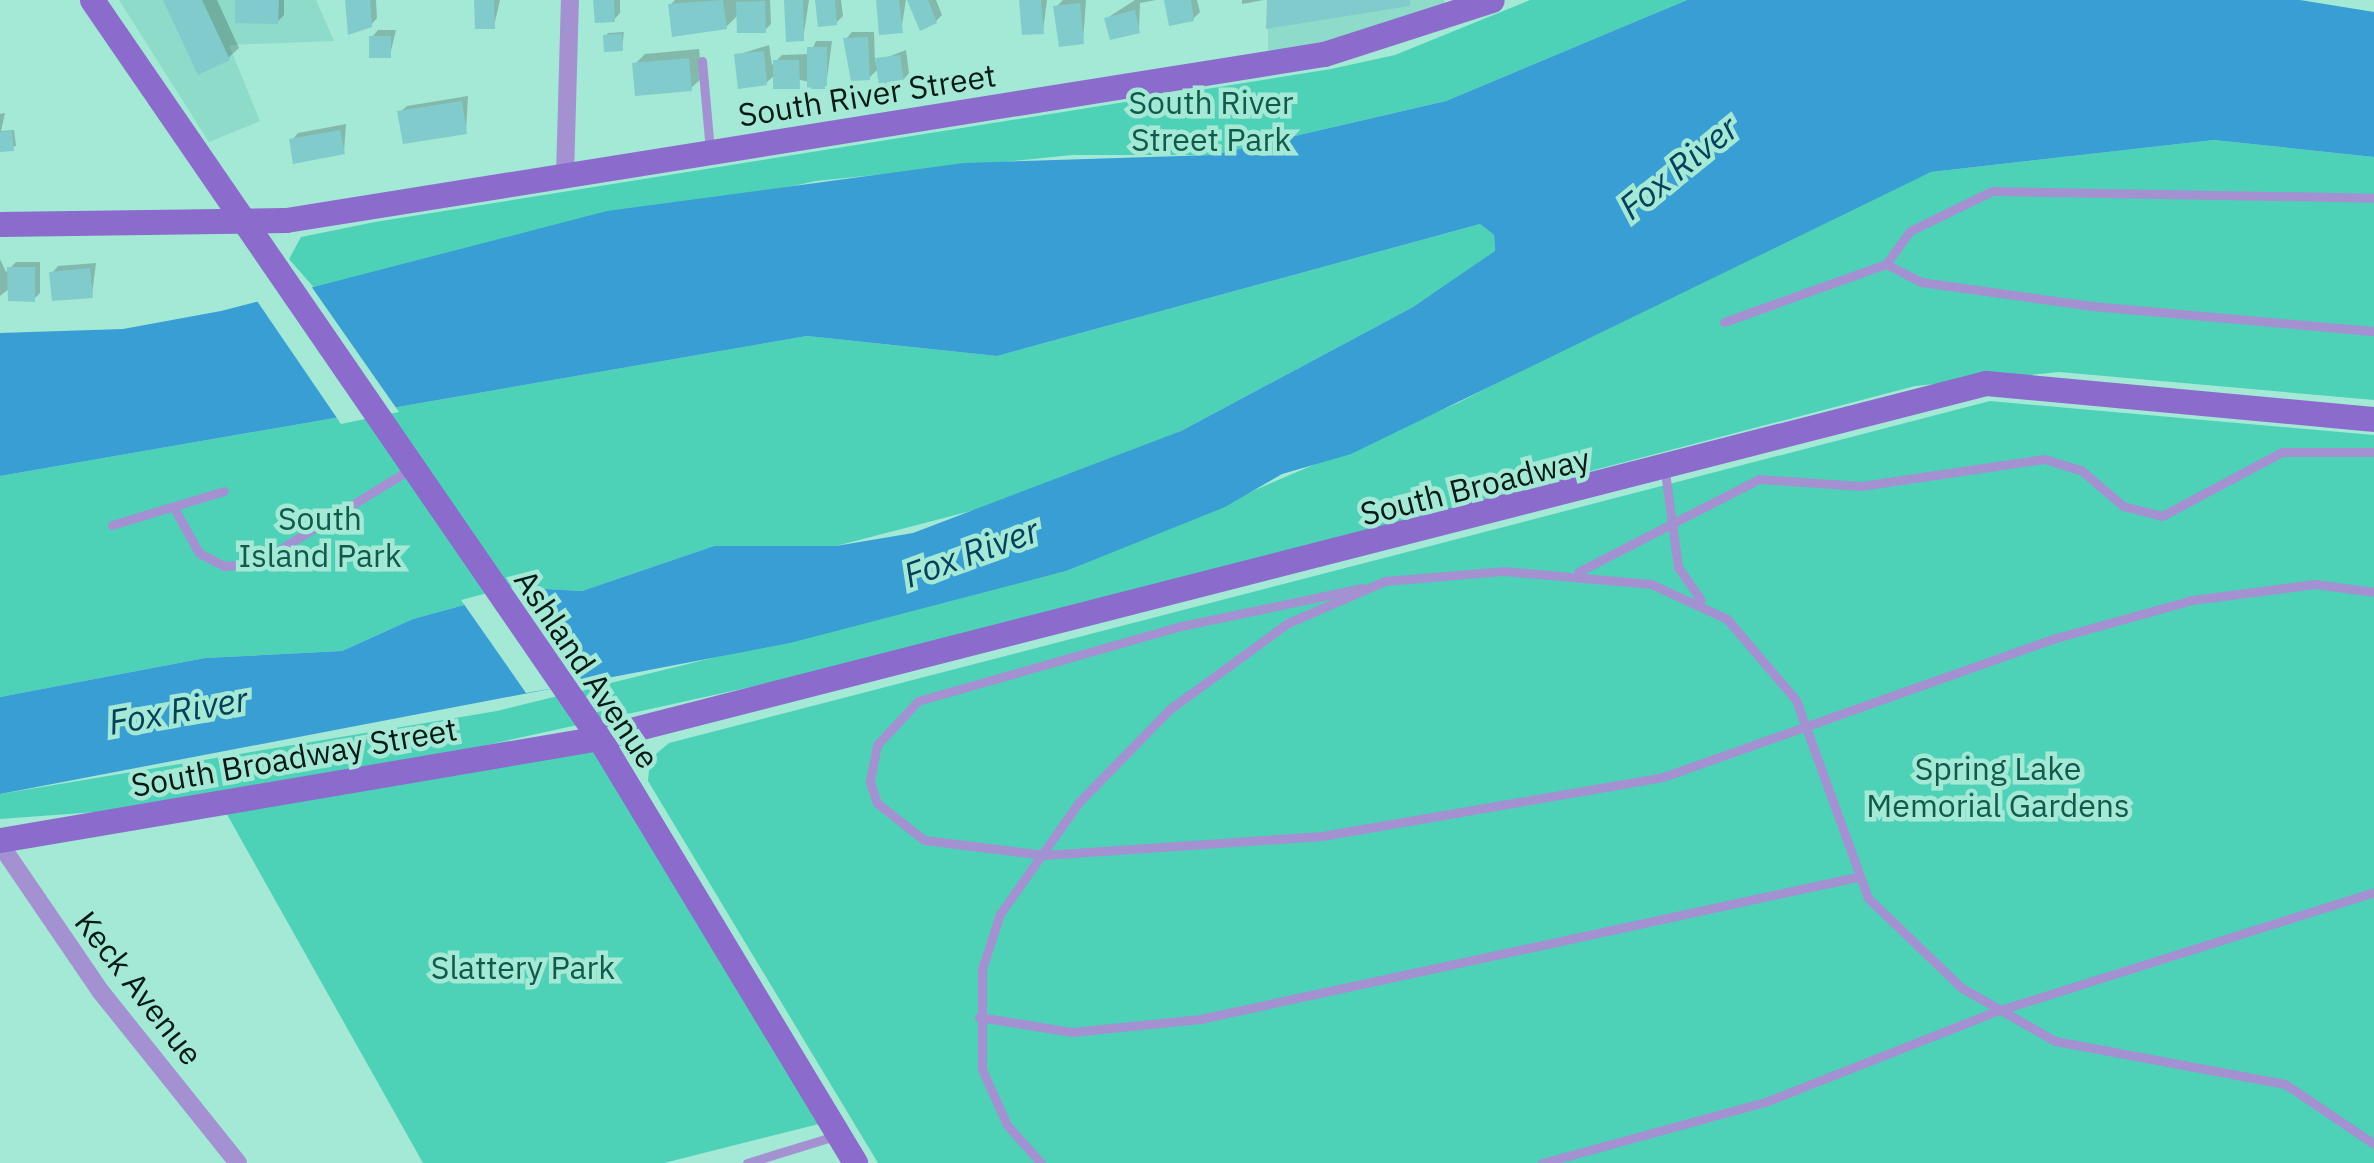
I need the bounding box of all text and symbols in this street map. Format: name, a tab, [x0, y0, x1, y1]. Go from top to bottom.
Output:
street label: South River Street	[735, 56, 999, 134]
park label: South River Street Park	[1129, 84, 1293, 159]
water label: Fox River	[1610, 106, 1746, 228]
street label: South Broadway	[1356, 439, 1594, 533]
park label: South Island Park	[238, 500, 402, 575]
water label: Fox River	[898, 508, 1044, 596]
street label: Ashland Avenue	[506, 562, 668, 776]
water label: Fox River	[105, 677, 251, 743]
street label: South Broadway Street	[128, 709, 460, 805]
park label: Spring Lake Memorial Gardens	[1866, 750, 2130, 825]
street label: Keck Avenue	[67, 904, 211, 1072]
park label: Slattery Park	[431, 948, 615, 986]

